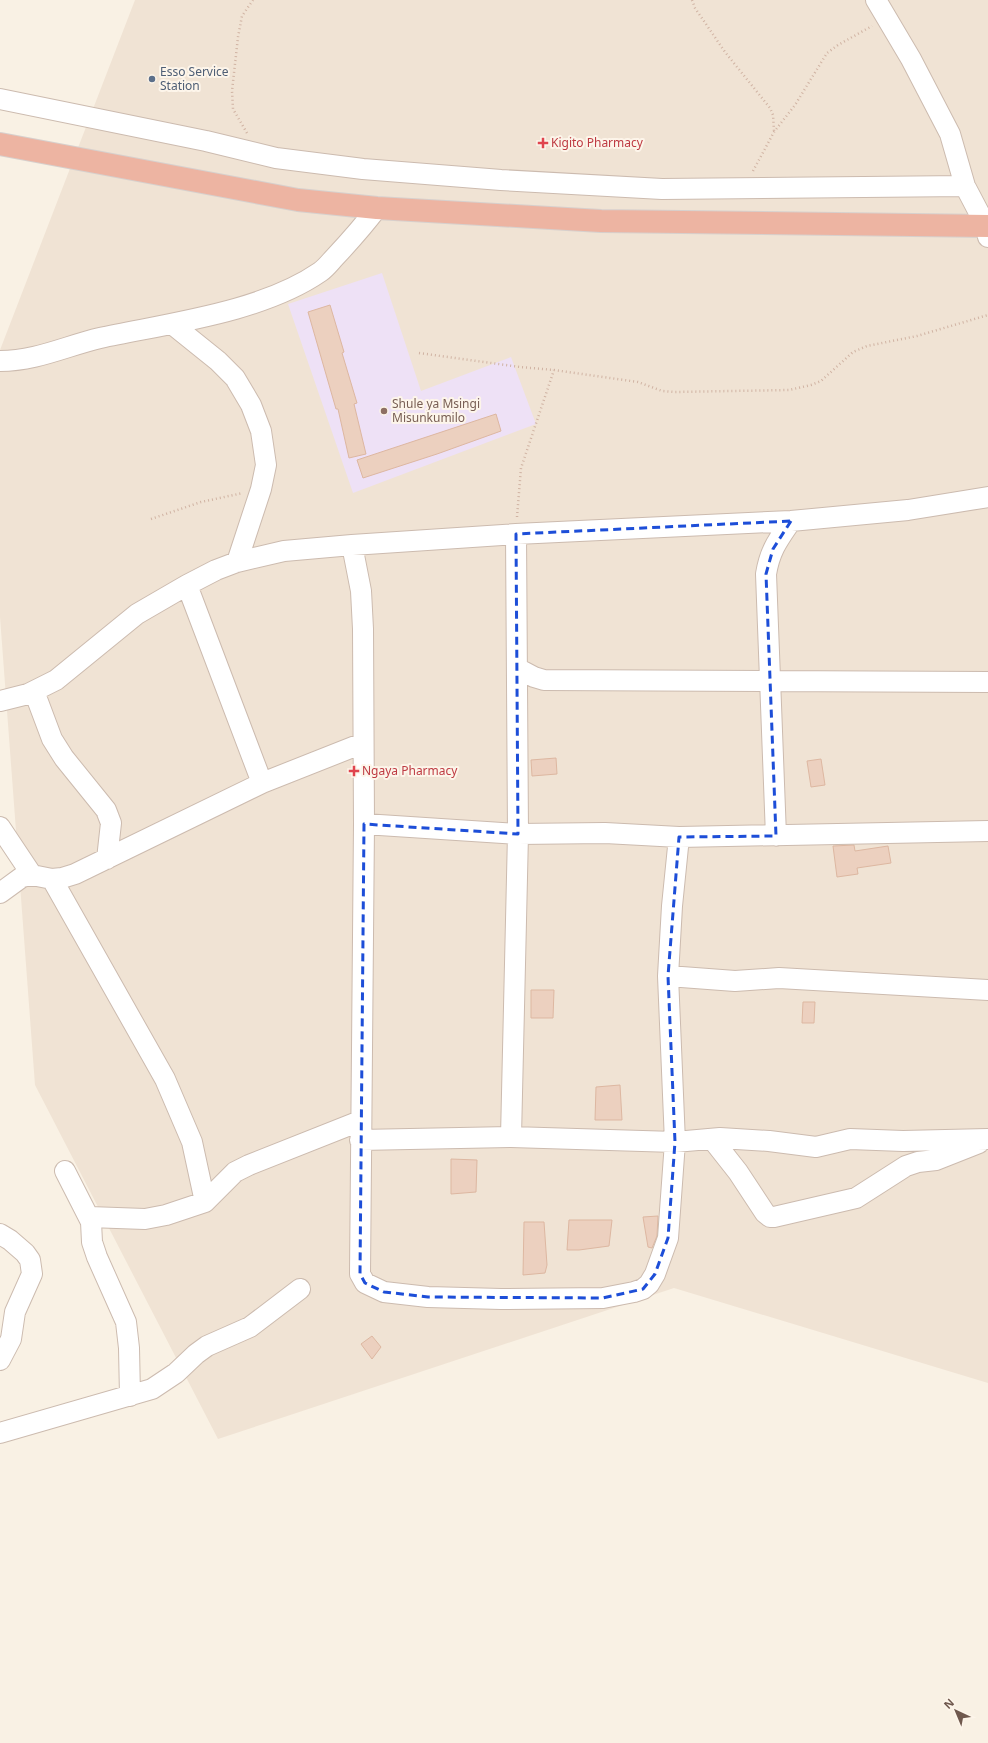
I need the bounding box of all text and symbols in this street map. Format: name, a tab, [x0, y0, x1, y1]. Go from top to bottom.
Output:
place label: Esso Service Station	[160, 63, 229, 94]
marker: Esso Service Station	[147, 74, 157, 84]
place label: Kigito Pharmacy	[551, 134, 644, 151]
marker: Kigito Pharmacy	[538, 138, 548, 148]
place label: Shule ya Msingi Misunkumilo	[392, 395, 480, 426]
marker: Shule ya Msingi Misunkumilo	[379, 406, 389, 416]
place label: Ngaya Pharmacy	[362, 762, 458, 779]
marker: Ngaya Pharmacy	[349, 766, 359, 776]
north arrow	[936, 1691, 976, 1731]
text: N	[940, 1695, 957, 1712]

